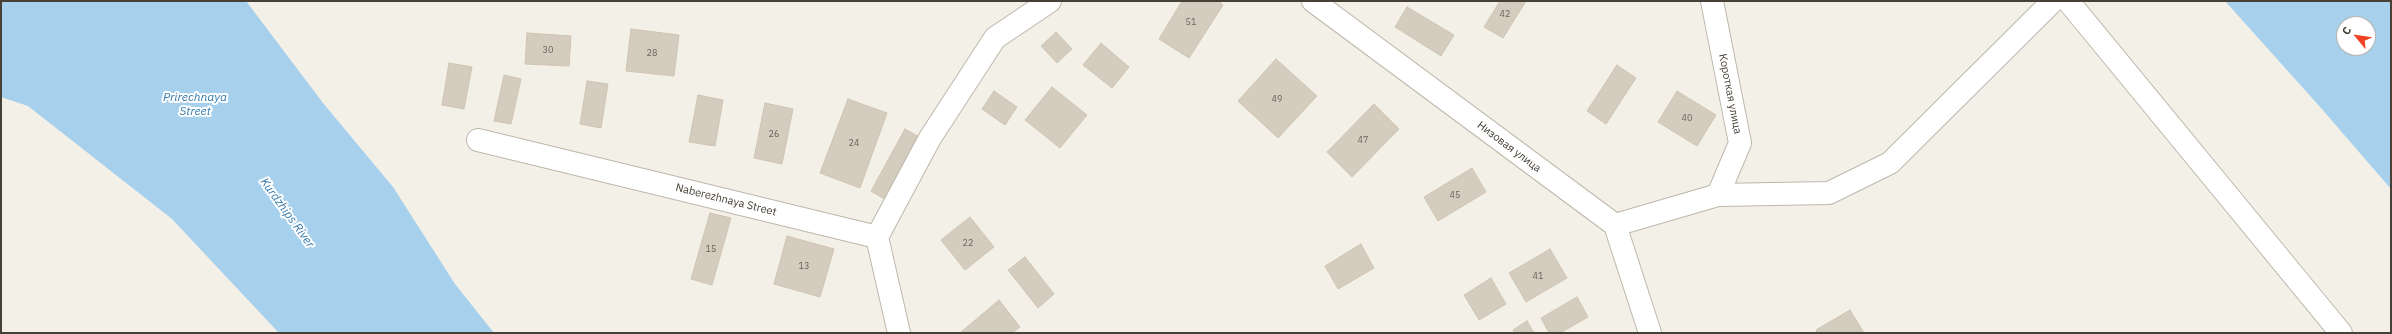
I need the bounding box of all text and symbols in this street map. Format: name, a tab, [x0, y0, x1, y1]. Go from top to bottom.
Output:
house number: 42	[1500, 9, 1510, 19]
north arrow	[2336, 16, 2376, 56]
house number: 51	[1186, 17, 1196, 27]
text: С	[2339, 24, 2354, 37]
house number: 30	[543, 45, 553, 55]
house number: 28	[647, 48, 657, 58]
street label: Короткая улица	[1716, 53, 1744, 135]
water label: Prirechnaya Street	[163, 91, 227, 119]
house number: 49	[1272, 94, 1282, 104]
house number: 40	[1682, 113, 1692, 123]
street label: Низовая улица	[1474, 119, 1544, 175]
house number: 26	[769, 129, 779, 139]
house number: 47	[1358, 135, 1368, 145]
house number: 24	[849, 138, 859, 148]
water label: Kurdzhips River	[257, 175, 317, 251]
street label: Naberezhnaya Street	[674, 181, 778, 219]
house number: 45	[1450, 190, 1460, 200]
house number: 22	[963, 238, 973, 248]
house number: 15	[706, 244, 716, 254]
house number: 13	[799, 261, 809, 271]
house number: 41	[1533, 271, 1543, 281]

